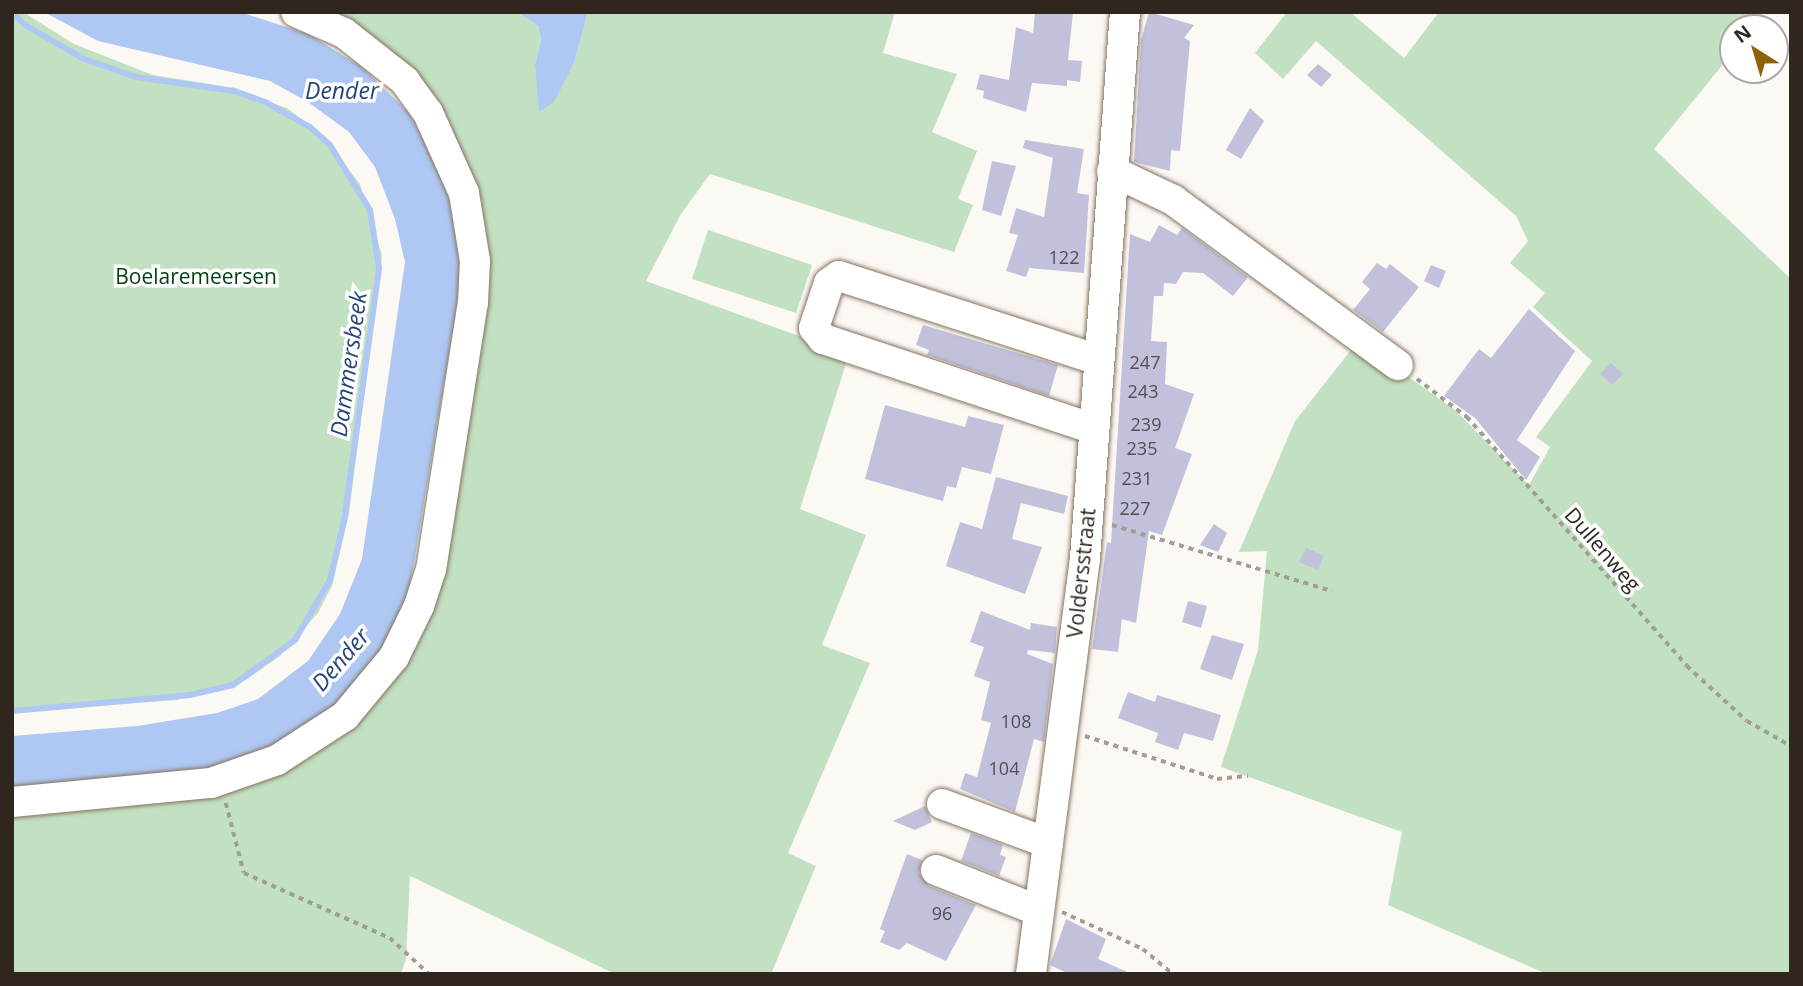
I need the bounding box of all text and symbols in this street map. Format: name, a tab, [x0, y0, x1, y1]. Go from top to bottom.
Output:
north arrow	[1719, 14, 1789, 84]
text: N	[1729, 19, 1757, 49]
water label: Dender	[305, 76, 379, 104]
house number: 122	[1049, 246, 1079, 268]
park label: Boelaremeersen	[115, 263, 277, 289]
water label: Dammersbeek	[324, 290, 372, 438]
house number: 247	[1130, 351, 1160, 373]
house number: 243	[1128, 380, 1158, 402]
house number: 239	[1131, 413, 1161, 435]
house number: 235	[1127, 437, 1157, 459]
house number: 231	[1122, 467, 1152, 489]
house number: 227	[1120, 497, 1150, 519]
street label: Dullenweg	[1560, 502, 1646, 596]
street label: Voldersstraat	[1062, 507, 1100, 639]
water label: Dender	[305, 622, 375, 696]
house number: 108	[1001, 710, 1031, 732]
house number: 104	[989, 757, 1019, 779]
house number: 96	[932, 902, 952, 924]

